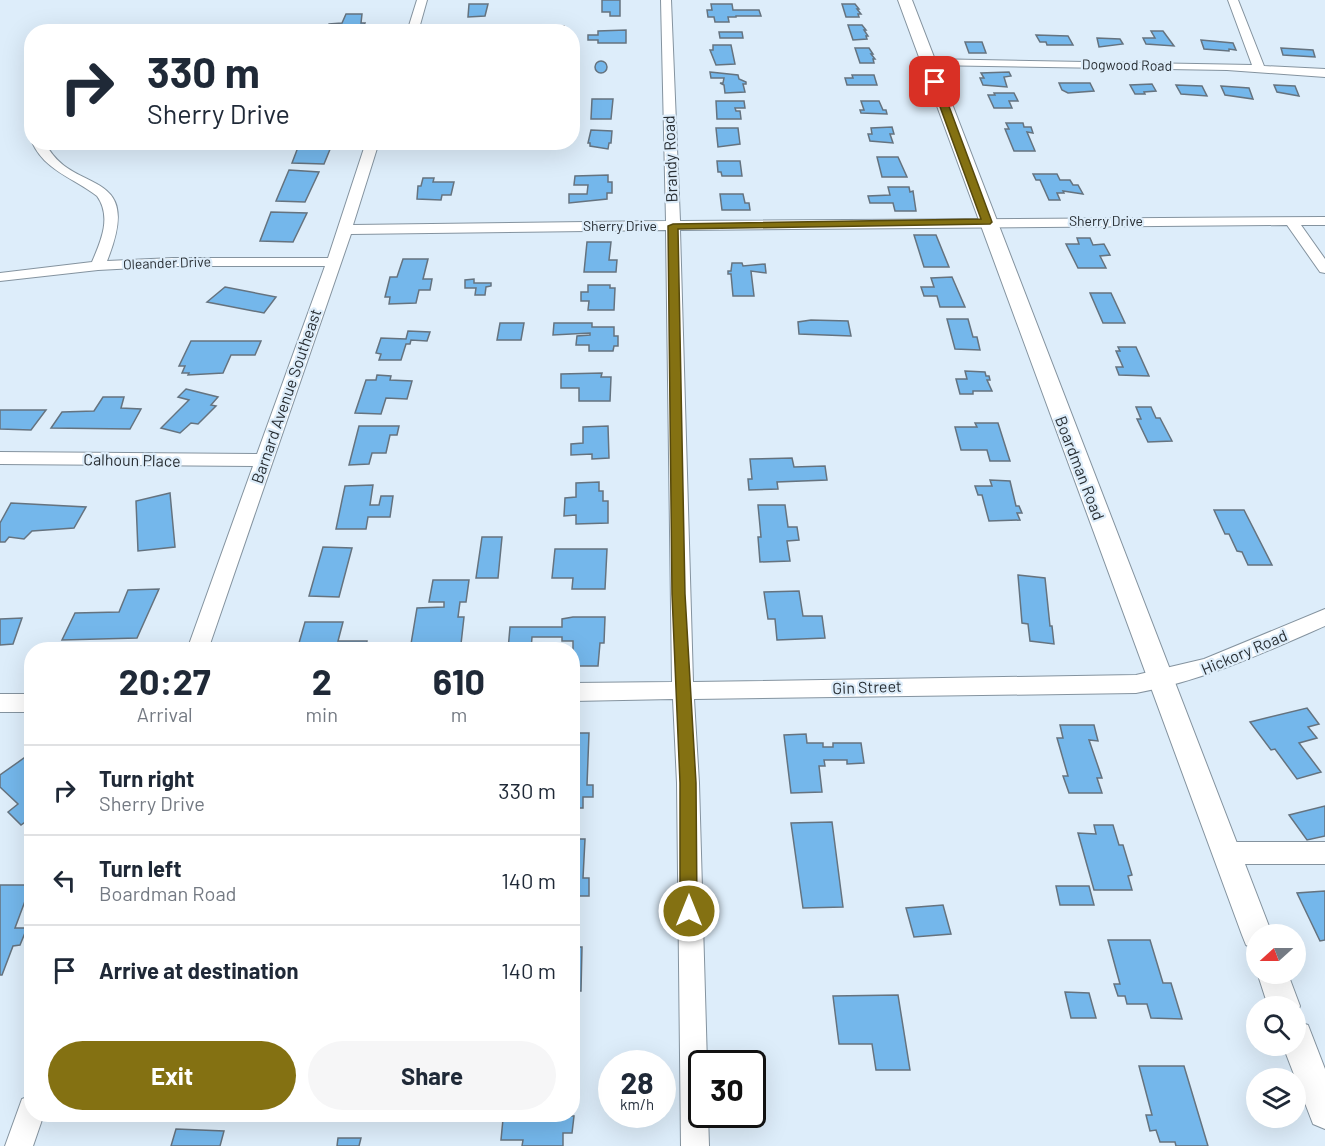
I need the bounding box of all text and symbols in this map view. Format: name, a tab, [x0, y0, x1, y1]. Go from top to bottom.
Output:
text: 330 m	[147, 46, 260, 96]
icon: right	[48, 48, 126, 126]
street label: Dogwood Road	[1082, 55, 1172, 74]
pin	[909, 56, 960, 107]
icon: arrive	[918, 65, 951, 98]
text: Sherry Drive	[147, 97, 290, 129]
street label: Brandy Road	[658, 115, 681, 203]
street label: Sherry Drive	[1069, 212, 1143, 229]
street label: Sherry Drive	[583, 217, 657, 234]
street label: Oleander Drive	[123, 252, 211, 273]
street label: Barnard Avenue Southeast	[247, 306, 324, 486]
street label: Boardman Road	[1052, 413, 1109, 523]
street label: Calhoun Place	[83, 449, 181, 470]
street label: Hickory Road	[1198, 625, 1290, 678]
text: 20:27	[119, 659, 211, 702]
text: 2	[312, 659, 332, 702]
text: 610	[433, 659, 485, 702]
street label: Gin Street	[832, 676, 902, 697]
text: Arrival	[137, 702, 193, 726]
text: min	[306, 702, 338, 726]
text: m	[451, 702, 467, 726]
text: Turn right	[99, 765, 194, 791]
icon: right	[48, 774, 81, 807]
text: 330 m	[498, 777, 556, 803]
text: Sherry Drive	[99, 791, 205, 815]
text: Turn left	[99, 855, 182, 881]
icon: left	[48, 864, 81, 897]
text: 140 m	[501, 867, 556, 893]
position arrow	[657, 879, 721, 943]
text: Boardman Road	[99, 881, 237, 905]
north arrow	[1246, 924, 1306, 984]
map controls	[1246, 924, 1306, 1128]
icon: arrive	[48, 954, 81, 987]
text: Arrive at destination	[99, 957, 298, 983]
text: 140 m	[501, 957, 556, 983]
button: search	[1246, 996, 1306, 1056]
button: Exit	[48, 1041, 296, 1110]
button: Share	[308, 1041, 556, 1110]
speed limit sign: 30	[688, 1050, 766, 1128]
text: 28	[620, 1064, 654, 1100]
button: layers	[1246, 1068, 1306, 1128]
text: km/h	[620, 1095, 654, 1113]

